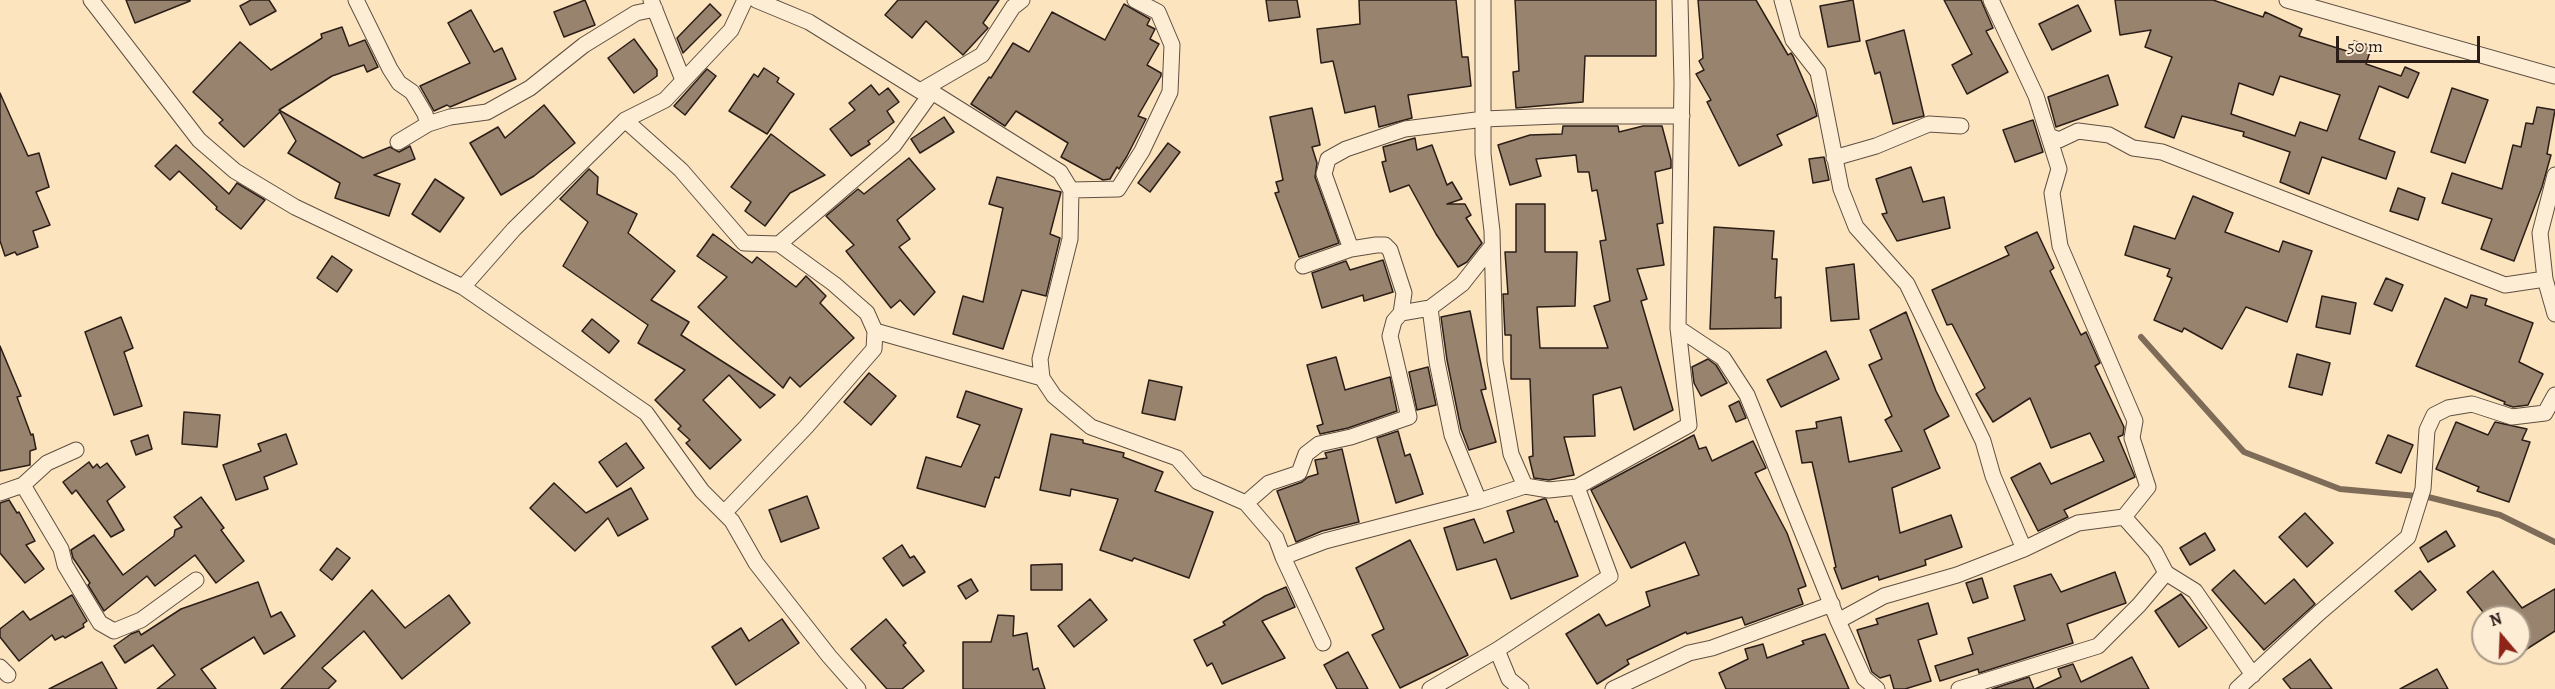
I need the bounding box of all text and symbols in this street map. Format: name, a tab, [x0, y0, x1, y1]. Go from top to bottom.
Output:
scale bar	[2339, 24, 2483, 62]
text: 50 m	[2347, 34, 2383, 58]
north arrow	[2471, 605, 2531, 665]
text: N	[2487, 608, 2505, 632]

